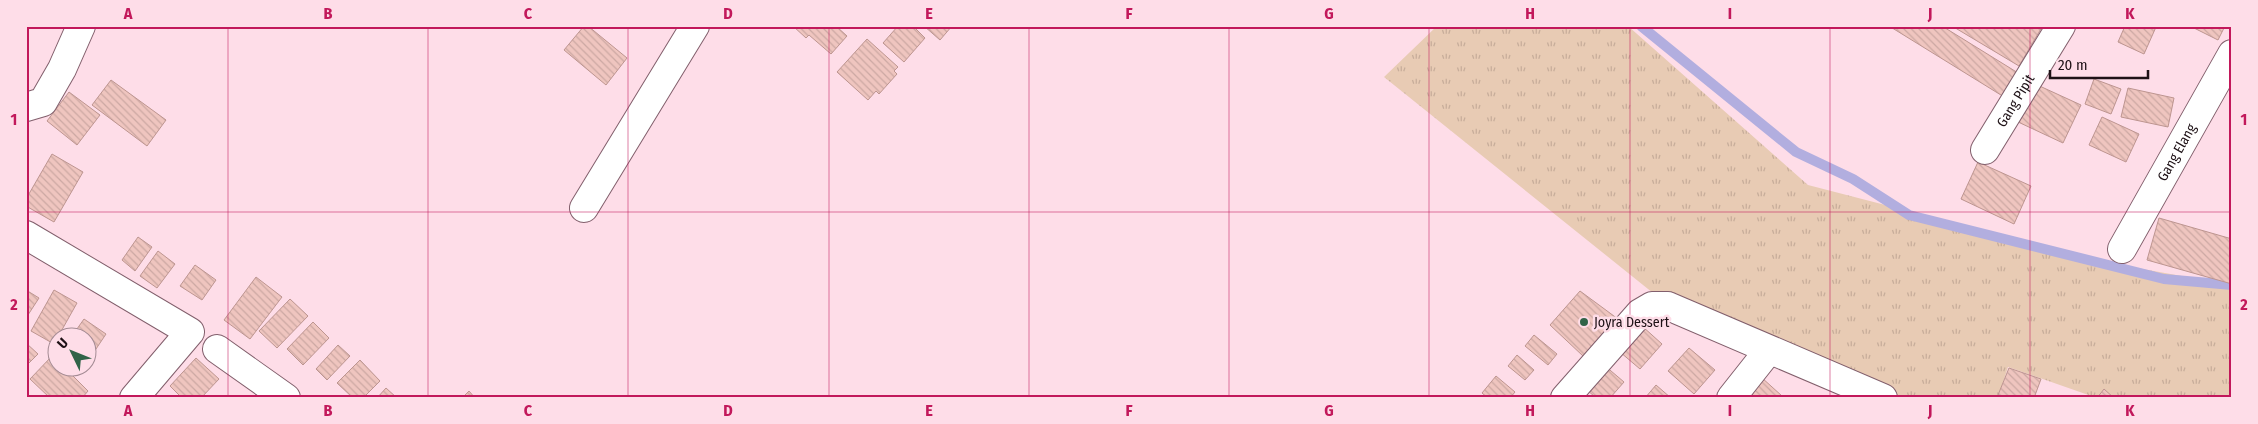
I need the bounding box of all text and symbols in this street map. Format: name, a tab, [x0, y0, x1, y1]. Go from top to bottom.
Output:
text: A	[123, 4, 133, 23]
text: B	[324, 4, 333, 23]
text: C	[524, 4, 533, 23]
text: D	[723, 4, 733, 23]
text: E	[925, 4, 933, 23]
text: F	[1125, 4, 1133, 23]
text: G	[1324, 4, 1334, 23]
text: H	[1525, 4, 1535, 23]
text: I	[1728, 4, 1732, 23]
text: J	[1927, 4, 1932, 23]
text: K	[2125, 4, 2135, 23]
scale bar	[2050, 48, 2148, 80]
text: 20 m	[2058, 56, 2088, 74]
street label: Gang Pipit	[1993, 71, 2039, 130]
text: 1	[11, 110, 17, 129]
text: 1	[2241, 110, 2247, 129]
street label: Gang Elang	[2154, 121, 2200, 184]
text: 2	[9, 295, 18, 314]
text: 2	[2239, 295, 2248, 314]
place label: Joyra Dessert	[1594, 314, 1670, 331]
marker: Joyra Dessert	[1578, 316, 1590, 328]
north arrow	[48, 326, 98, 376]
text: U	[54, 335, 72, 352]
text: A	[123, 401, 133, 420]
text: B	[324, 401, 333, 420]
text: C	[524, 401, 533, 420]
text: D	[723, 401, 733, 420]
text: E	[925, 401, 933, 420]
text: F	[1125, 401, 1133, 420]
text: G	[1324, 401, 1334, 420]
text: H	[1525, 401, 1535, 420]
text: I	[1728, 401, 1732, 420]
text: J	[1927, 401, 1932, 420]
text: K	[2125, 401, 2135, 420]

